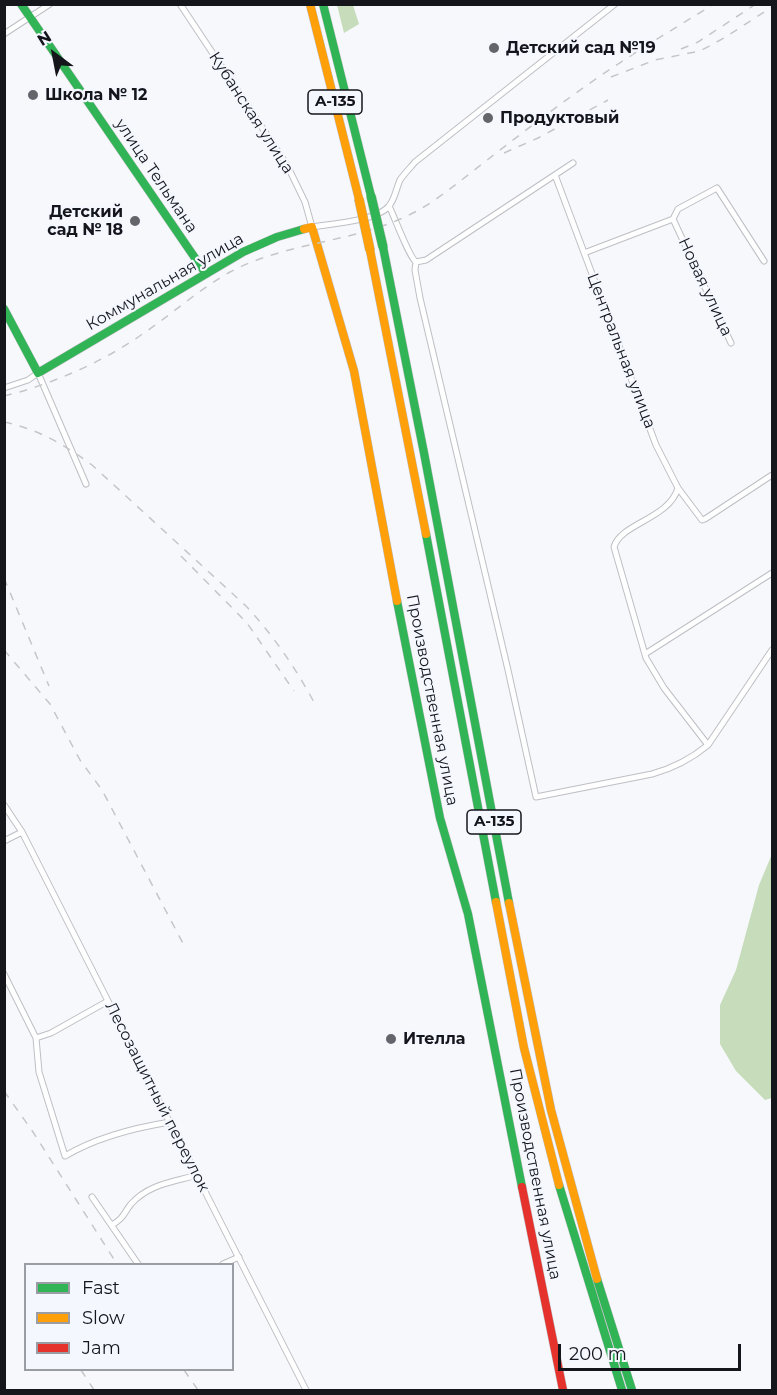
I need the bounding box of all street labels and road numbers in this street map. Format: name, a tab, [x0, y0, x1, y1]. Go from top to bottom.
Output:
street label: Кубанская улица	[204, 48, 298, 178]
road number: А-135	[308, 90, 362, 114]
street label: улица Тельмана	[111, 115, 201, 237]
street label: Коммунальная улица	[83, 229, 247, 335]
street label: Новая улица	[674, 235, 736, 339]
street label: Центральная улица	[583, 271, 659, 431]
street label: Производственная улица	[402, 593, 462, 807]
road number: А-135	[467, 810, 521, 834]
street label: Лесозащитный переулок	[101, 999, 213, 1195]
street label: Производственная улица	[505, 1067, 565, 1281]

